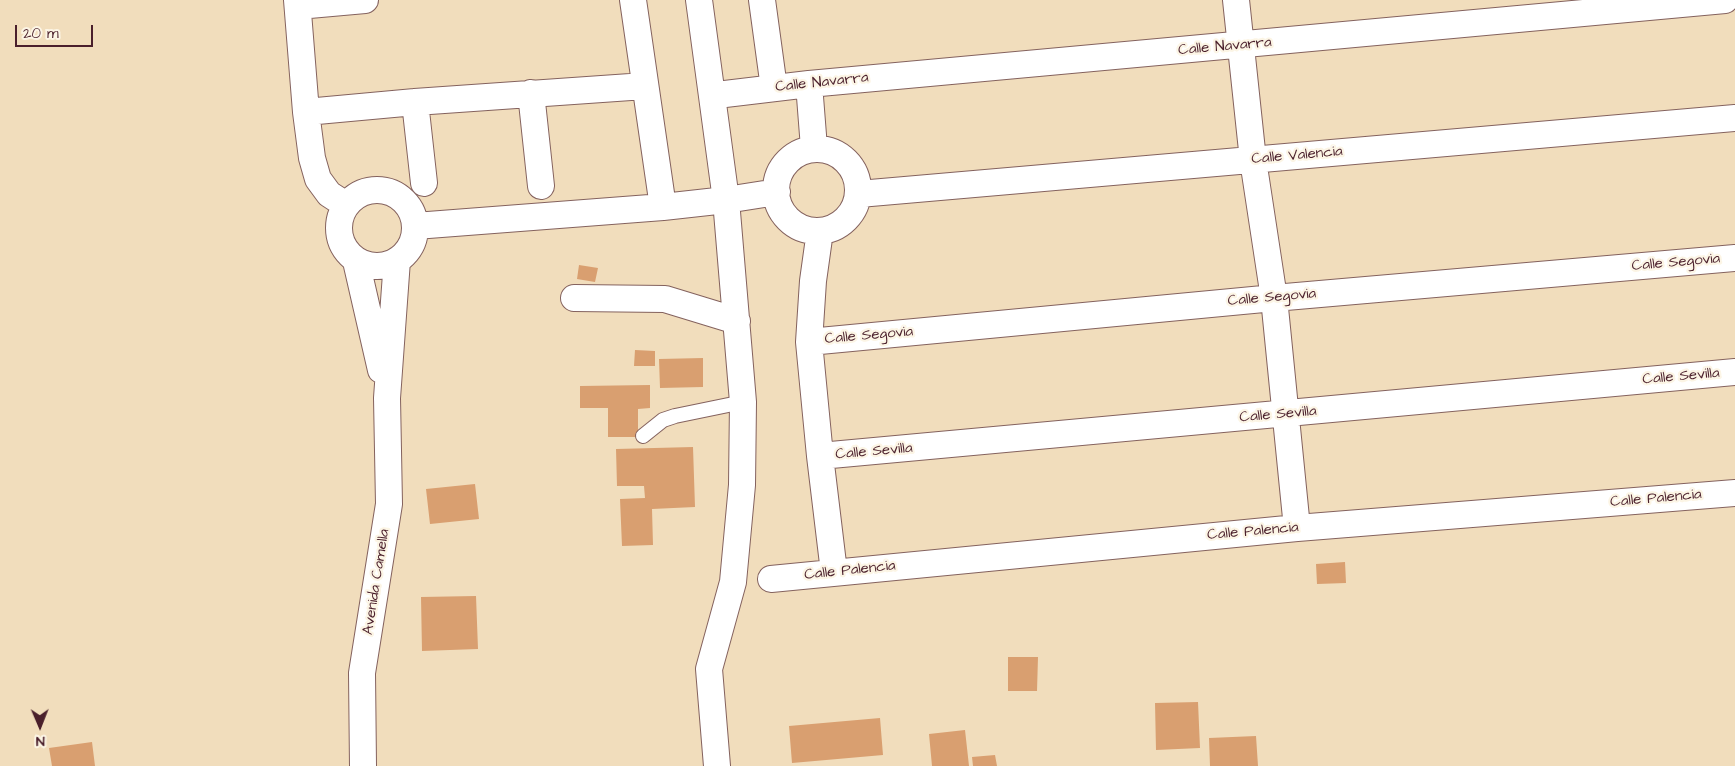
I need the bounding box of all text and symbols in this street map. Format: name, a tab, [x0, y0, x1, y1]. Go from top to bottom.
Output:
scale bar	[18, 15, 95, 47]
text: 20 m	[23, 23, 59, 44]
street label: Calle Navarra	[1178, 34, 1272, 60]
street label: Calle Navarra	[774, 69, 870, 97]
street label: Calle Valencia	[1251, 143, 1343, 169]
street label: Calle Segovia	[1631, 250, 1721, 276]
street label: Calle Segovia	[1227, 285, 1317, 311]
street label: Calle Segovia	[824, 323, 914, 349]
street label: Calle Sevilla	[1642, 365, 1720, 389]
street label: Calle Sevilla	[1239, 403, 1317, 427]
street label: Calle Sevilla	[835, 440, 913, 464]
street label: Calle Palencia	[1610, 486, 1702, 512]
street label: Calle Palencia	[1207, 519, 1299, 545]
street label: Avenida Camella	[360, 528, 394, 636]
street label: Calle Palencia	[803, 557, 897, 585]
north arrow	[15, 701, 65, 751]
text: N	[36, 731, 45, 751]

